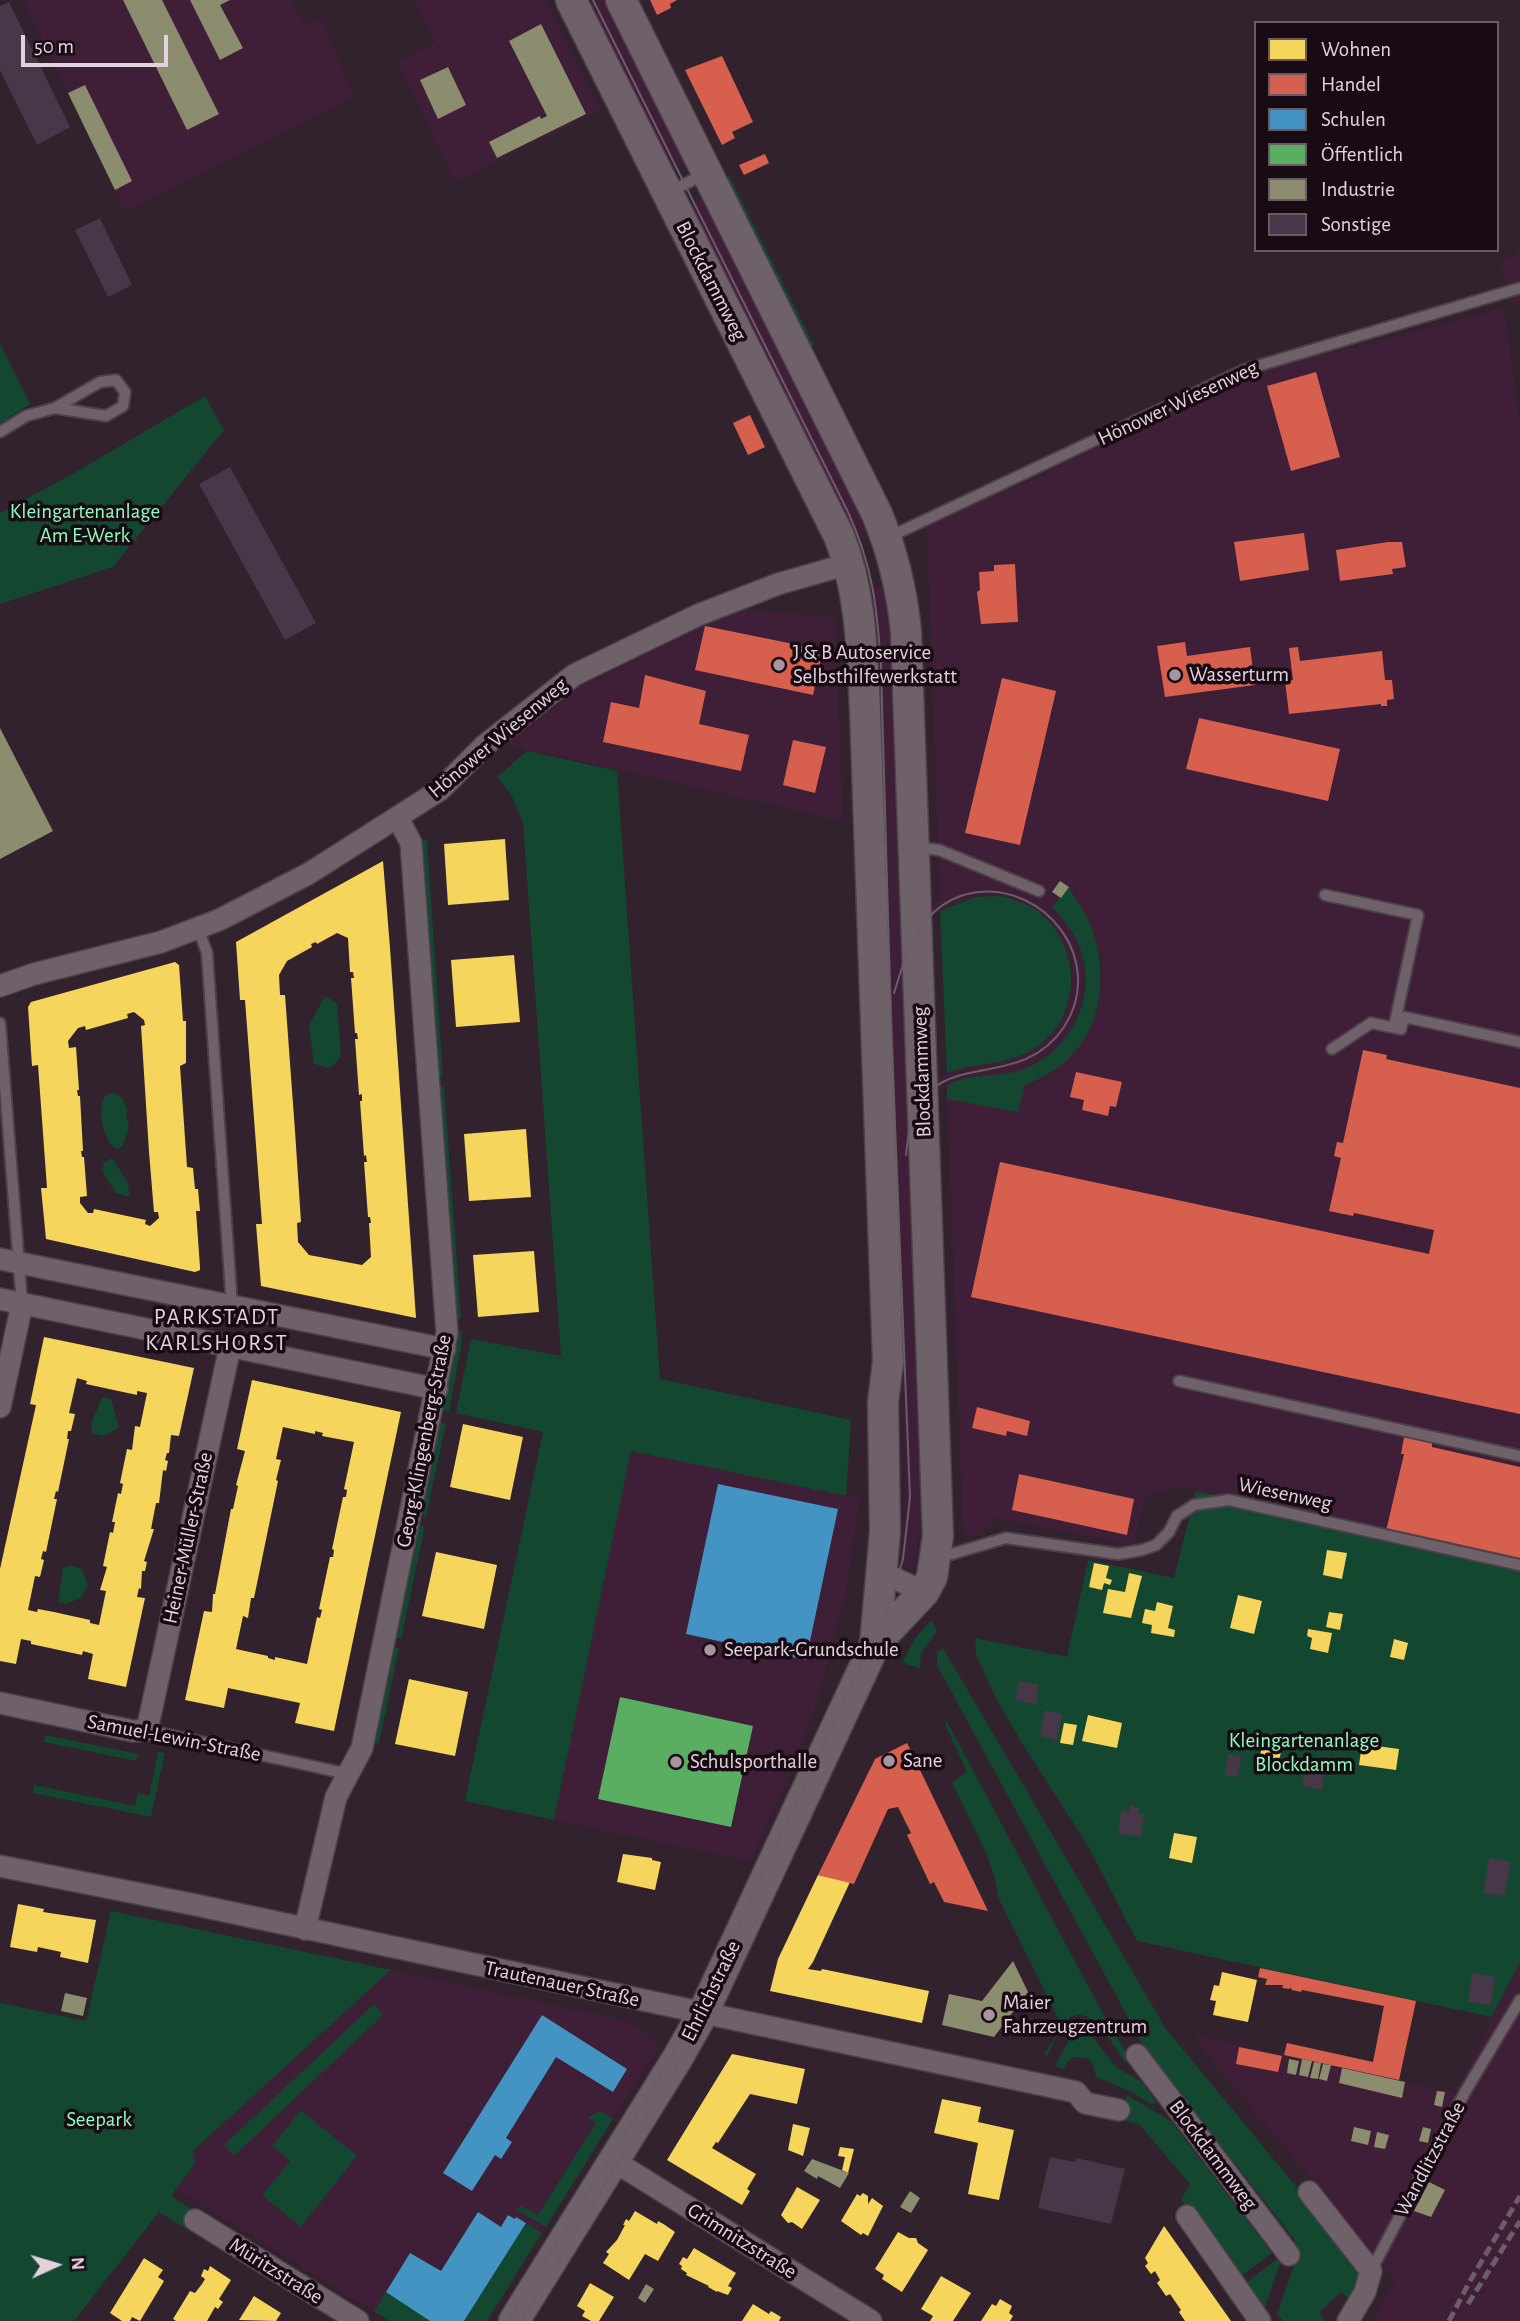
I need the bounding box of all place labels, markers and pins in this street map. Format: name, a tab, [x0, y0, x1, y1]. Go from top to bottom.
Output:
place label: J & B Autoservice Selbsthilfewerkstatt	[793, 640, 957, 690]
marker: J & B Autoservice Selbsthilfewerkstatt	[771, 657, 787, 673]
place label: Wasserturm	[1189, 662, 1289, 688]
marker: Wasserturm	[1167, 667, 1183, 683]
place label: Seepark-Grundschule	[724, 1637, 899, 1663]
marker: Seepark-Grundschule	[702, 1642, 718, 1658]
place label: Sane	[903, 1748, 943, 1774]
place label: Schulsporthalle	[690, 1749, 817, 1775]
marker: Sane	[881, 1753, 897, 1769]
marker: Schulsporthalle	[668, 1754, 684, 1770]
place label: Maier Fahrzeugzentrum	[1003, 1990, 1147, 2040]
marker: Maier Fahrzeugzentrum	[981, 2007, 997, 2023]

